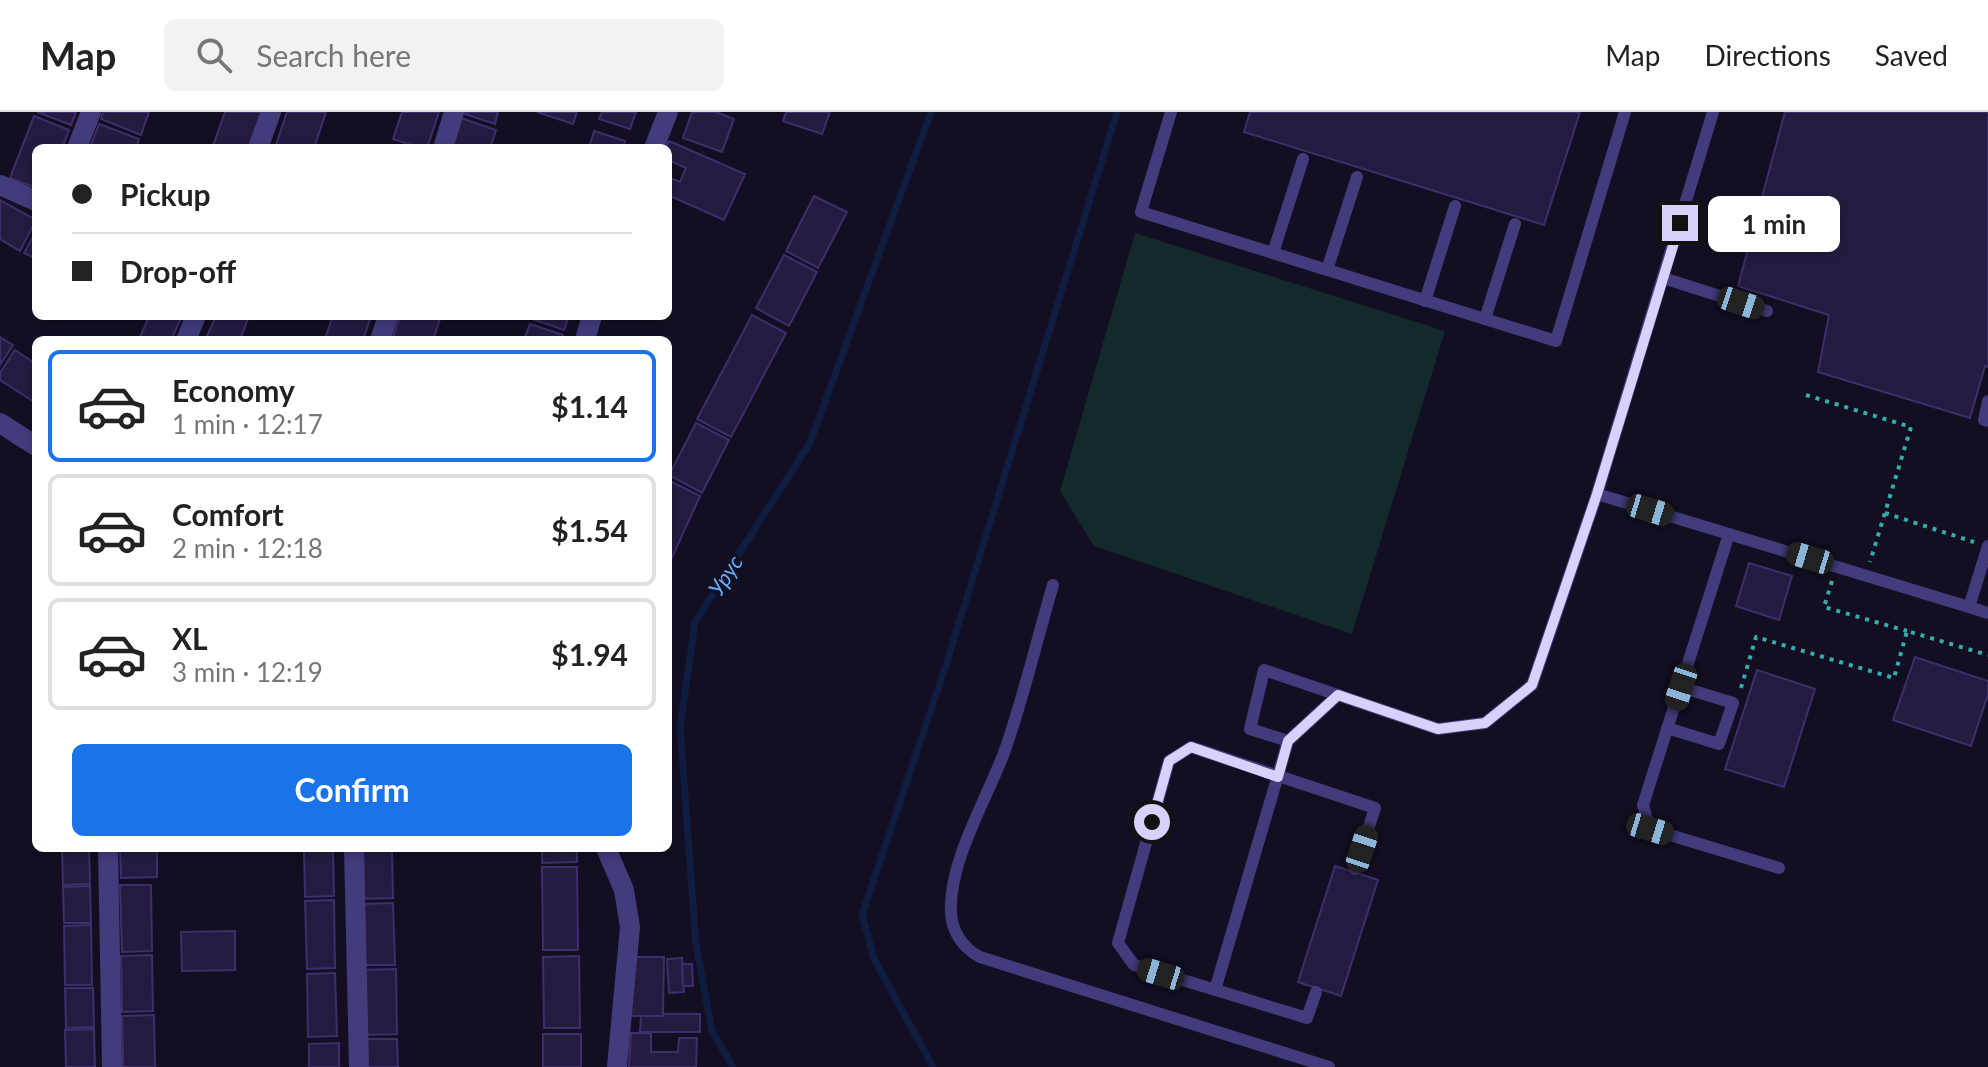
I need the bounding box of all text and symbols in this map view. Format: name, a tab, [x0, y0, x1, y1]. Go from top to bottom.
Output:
search box	[164, 19, 724, 91]
text: Map	[40, 32, 116, 78]
icon: search	[192, 33, 236, 77]
text: Search here	[256, 37, 411, 73]
text: Map	[1605, 38, 1660, 72]
text: Directions	[1704, 38, 1831, 72]
text: Saved	[1875, 38, 1948, 72]
text: Pickup	[120, 176, 211, 212]
callout: 1 min	[1708, 195, 1840, 251]
route end	[1662, 205, 1698, 241]
text: 1 min	[1742, 208, 1806, 240]
text: Drop-off	[120, 253, 236, 289]
car	[1714, 284, 1768, 322]
icon: car	[76, 370, 148, 442]
text: Economy	[172, 372, 295, 408]
text: $1.14	[551, 388, 628, 424]
text: 1 min · 12:17	[172, 408, 323, 440]
car	[1624, 492, 1676, 528]
icon: car	[76, 494, 148, 566]
text: Comfort	[172, 496, 284, 532]
text: $1.54	[551, 512, 628, 548]
text: 2 min · 12:18	[172, 532, 323, 564]
car	[1784, 540, 1836, 576]
water label: Урус	[702, 550, 748, 600]
icon: car	[76, 618, 148, 690]
text: XL	[172, 620, 208, 656]
text: $1.94	[551, 636, 628, 672]
text: 3 min · 12:19	[172, 656, 323, 688]
car	[1662, 660, 1700, 714]
button: Confirm	[72, 744, 632, 836]
route start	[1134, 804, 1170, 840]
car	[1624, 811, 1676, 847]
car	[1343, 822, 1381, 876]
car	[1135, 956, 1187, 992]

